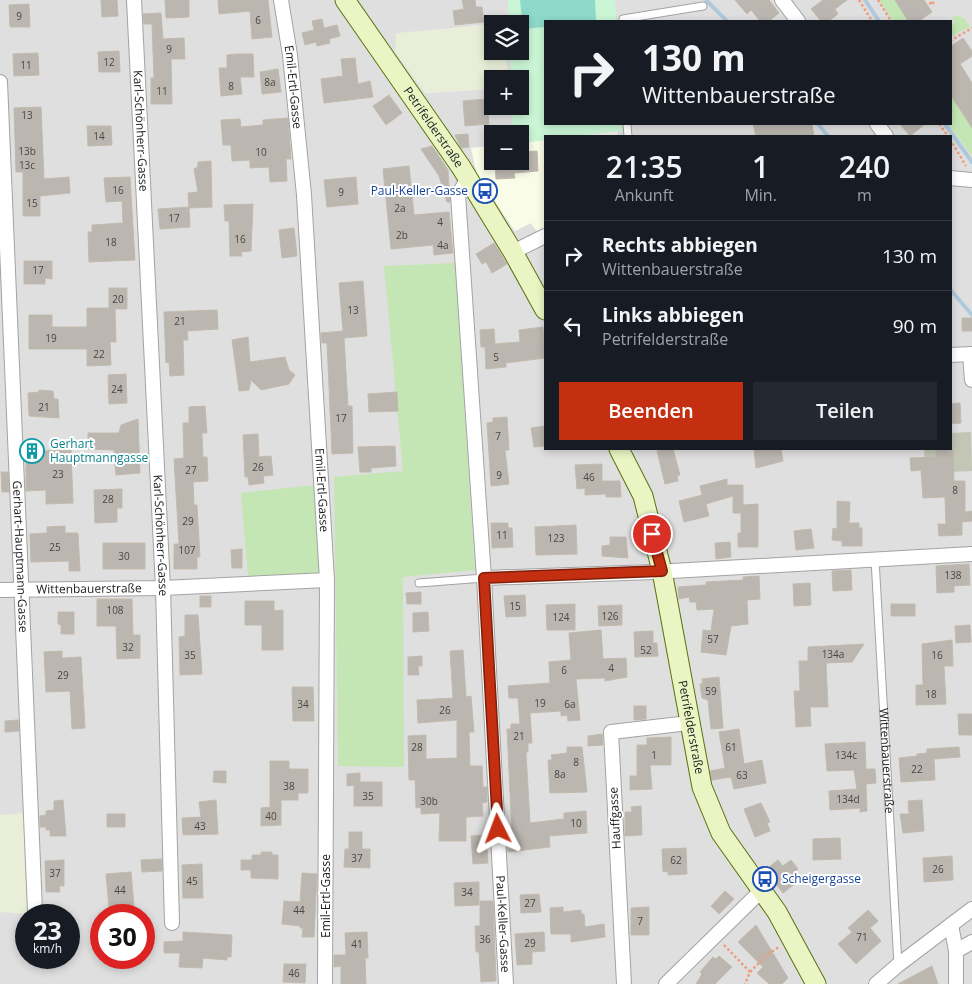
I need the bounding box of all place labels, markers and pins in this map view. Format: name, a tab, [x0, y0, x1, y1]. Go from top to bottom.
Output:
bus stop icon: Paul-Keller-Gasse	[472, 178, 498, 204]
place label: Paul-Keller-Gasse	[371, 182, 468, 199]
place label: Gerhart Hauptmanngasse	[50, 435, 149, 466]
building icon: Gerhart Hauptmanngasse	[19, 438, 45, 464]
pin	[631, 513, 673, 555]
bus stop icon: Scheigergasse	[752, 866, 778, 892]
place label: Scheigergasse	[782, 870, 861, 887]

